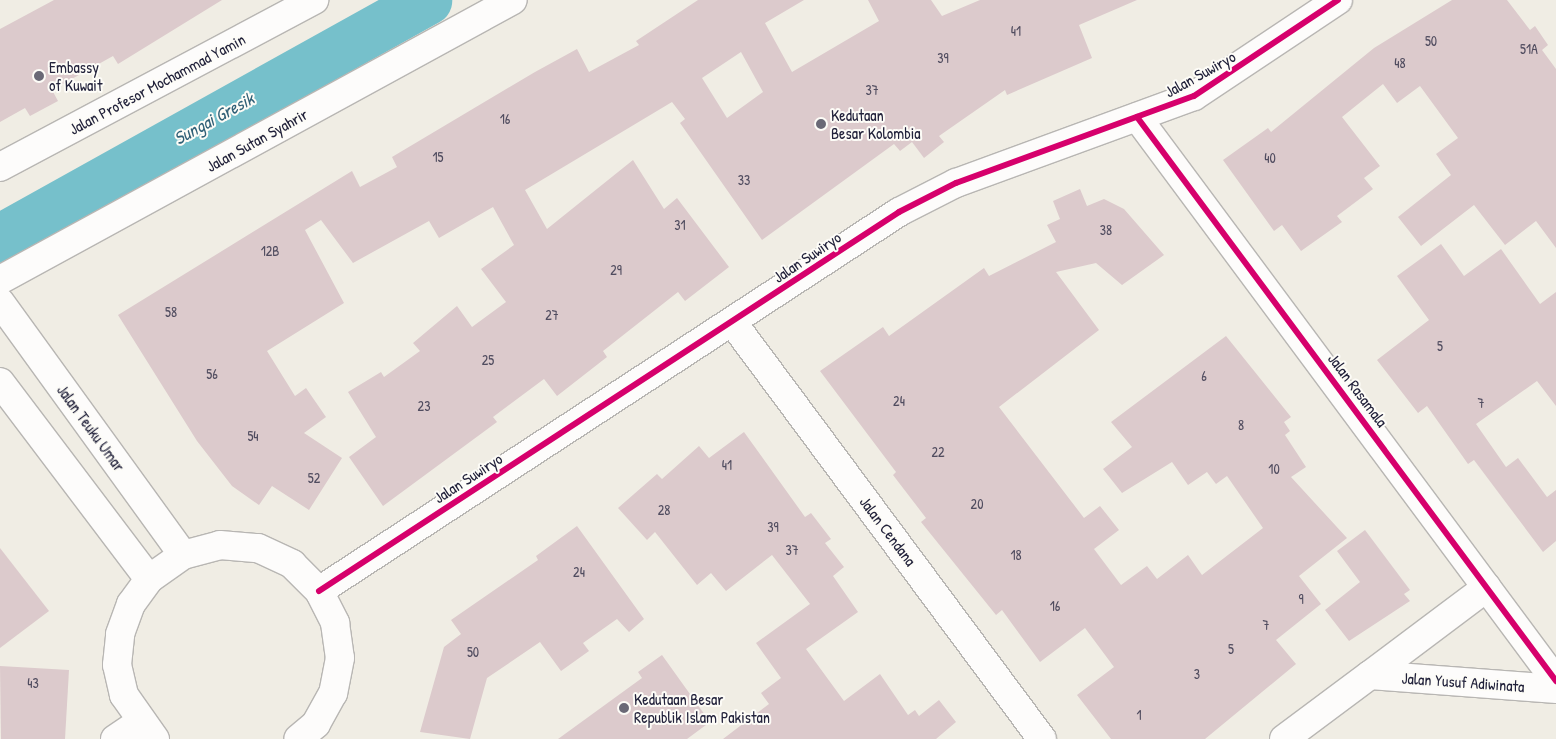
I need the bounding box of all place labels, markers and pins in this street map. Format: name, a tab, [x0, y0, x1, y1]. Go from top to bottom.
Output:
place label: Embassy of Kuwait	[49, 57, 102, 95]
marker: Embassy of Kuwait	[33, 70, 45, 82]
place label: Kedutaan Besar Kolombia	[831, 105, 921, 143]
marker: Kedutaan Besar Kolombia	[815, 118, 827, 130]
place label: Kedutaan Besar Republik Islam Pakistan	[634, 689, 770, 727]
marker: Kedutaan Besar Republik Islam Pakistan	[618, 702, 630, 714]

